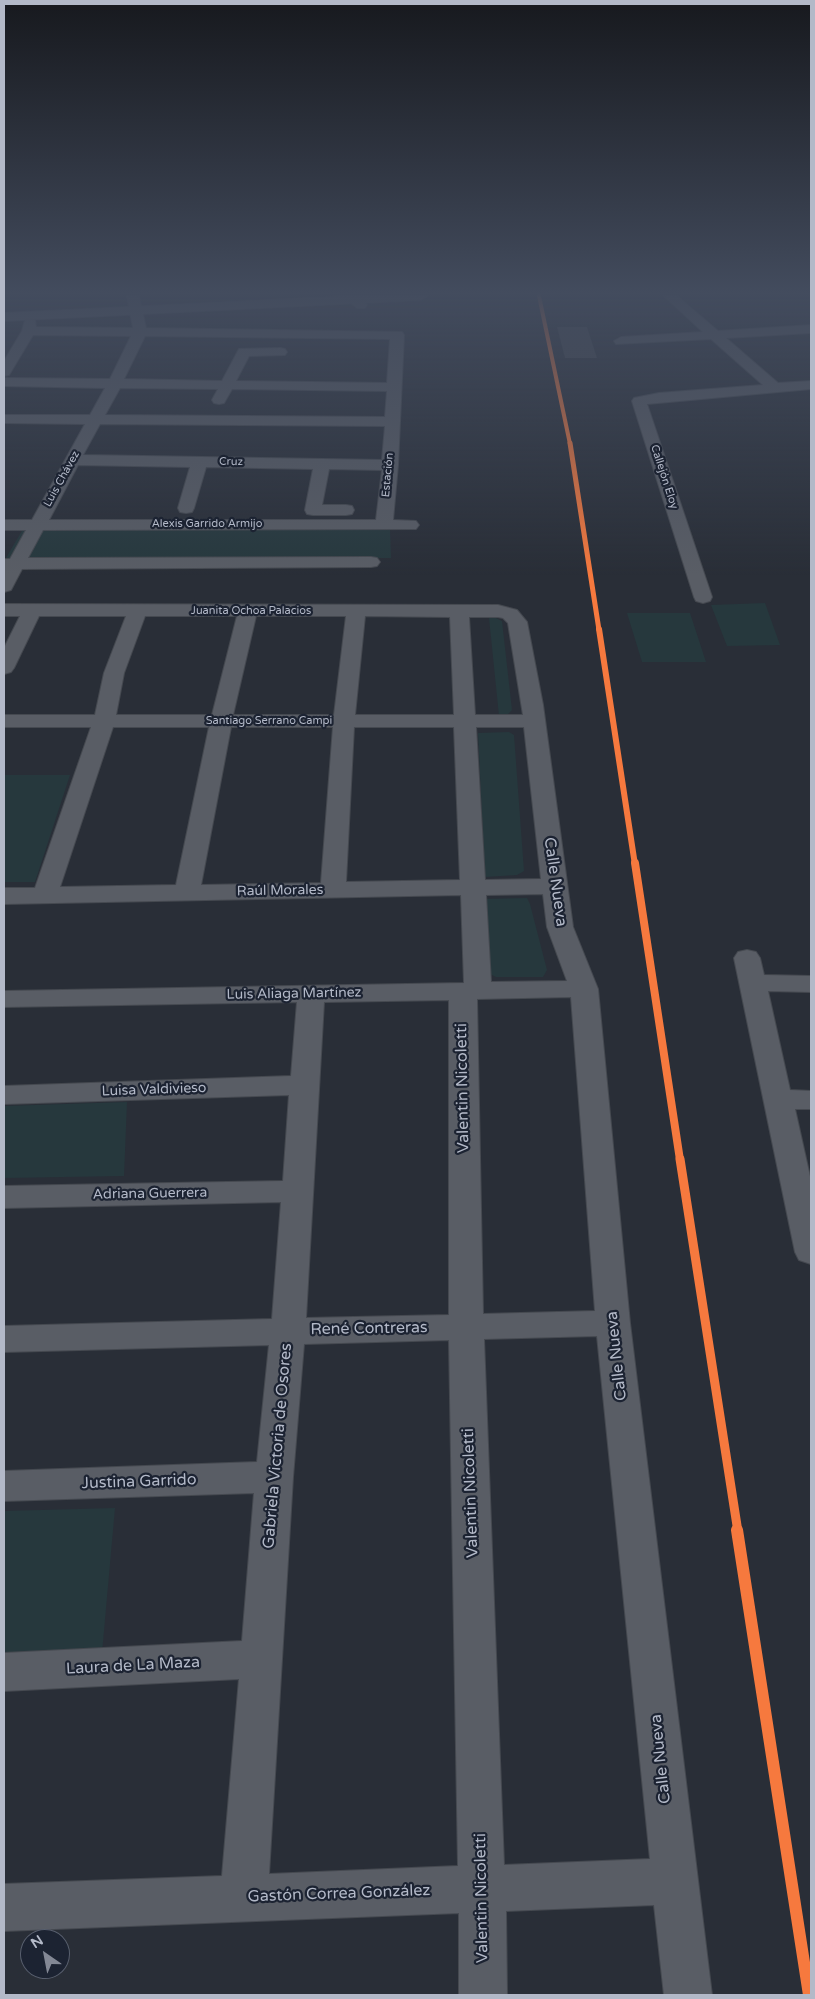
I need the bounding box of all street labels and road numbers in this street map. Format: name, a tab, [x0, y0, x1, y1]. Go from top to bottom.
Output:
street label: Callejón Eloy	[647, 443, 681, 511]
street label: Luis Chávez	[41, 449, 83, 509]
street label: Estación	[379, 452, 397, 498]
street label: Cruz	[219, 455, 243, 469]
street label: Alexis Garrido Armijo	[152, 517, 262, 531]
street label: Juanita Ochoa Palacios	[191, 604, 311, 618]
street label: Santiago Serrano Campi	[206, 714, 332, 728]
street label: Calle Nueva	[539, 836, 571, 928]
street label: Raúl Morales	[237, 882, 323, 900]
street label: Luis Aliaga Martínez	[226, 984, 362, 1004]
street label: Valentin Nicoletti	[452, 1023, 474, 1153]
street label: Luisa Valdivieso	[101, 1080, 207, 1100]
street label: Adriana Guerrera	[93, 1185, 207, 1203]
street label: Calle Nueva	[603, 1310, 631, 1402]
street label: René Contreras	[310, 1318, 428, 1340]
street label: Gabriela Victoria de Osores	[259, 1342, 297, 1550]
street label: Valentin Nicoletti	[459, 1428, 483, 1558]
street label: Justina Garrido	[81, 1470, 197, 1494]
street label: Laura de La Maza	[65, 1653, 201, 1679]
street label: Calle Nueva	[647, 1713, 675, 1805]
street label: Valentin Nicoletti	[471, 1833, 493, 1963]
street label: Gastón Correa González	[247, 1881, 431, 1907]

